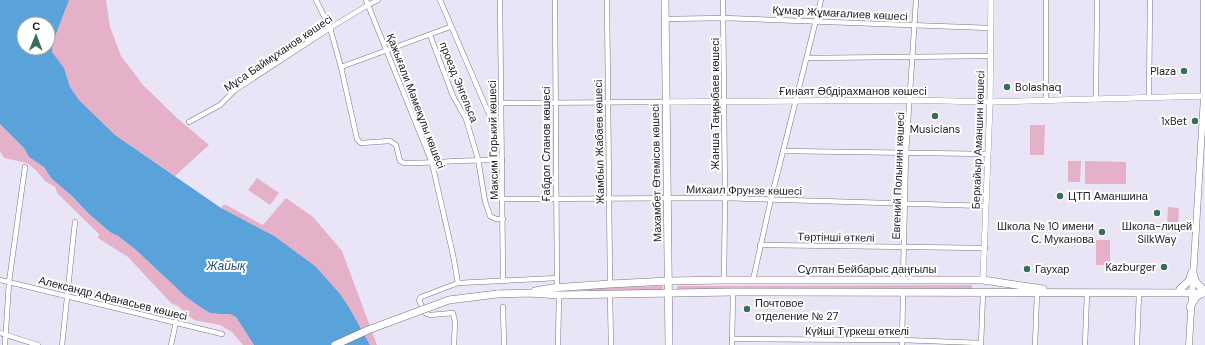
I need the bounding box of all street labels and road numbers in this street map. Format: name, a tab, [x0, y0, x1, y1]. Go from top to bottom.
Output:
street label: Құмар Жұмағалиев көшесі	[772, 2, 908, 24]
street label: Мұса Баймұханов көшесі	[221, 11, 335, 95]
street label: Қажығали Мәмекұлы көшесі	[384, 31, 448, 171]
street label: Жанша Таңқыбаев көшесі	[708, 38, 722, 170]
street label: проезд Энгельса	[436, 40, 482, 125]
street label: Беркайыр Аманшин көшесі	[969, 70, 987, 210]
street label: Максим Горький көшесі	[485, 80, 501, 200]
street label: Жамбыл Жабаев көшесі	[591, 80, 607, 204]
street label: Ғинаят Әбдірахманов көшесі	[779, 84, 927, 98]
street label: Ғабдол Сланов көшесі	[539, 87, 553, 201]
street label: Махамбет Өтемісов көшесі	[648, 104, 664, 242]
street label: Евгений Полынин көшесі	[889, 112, 907, 240]
street label: Михаил Фрунзе көшесі	[686, 182, 802, 198]
street label: Төртінші өткелі	[797, 229, 875, 245]
street label: Сұлтан Бейбарыс даңғылы	[798, 262, 937, 276]
street label: Александр Афанасьев көшесі	[37, 273, 189, 323]
street label: Күйші Түркеш өткелі	[805, 324, 909, 338]

